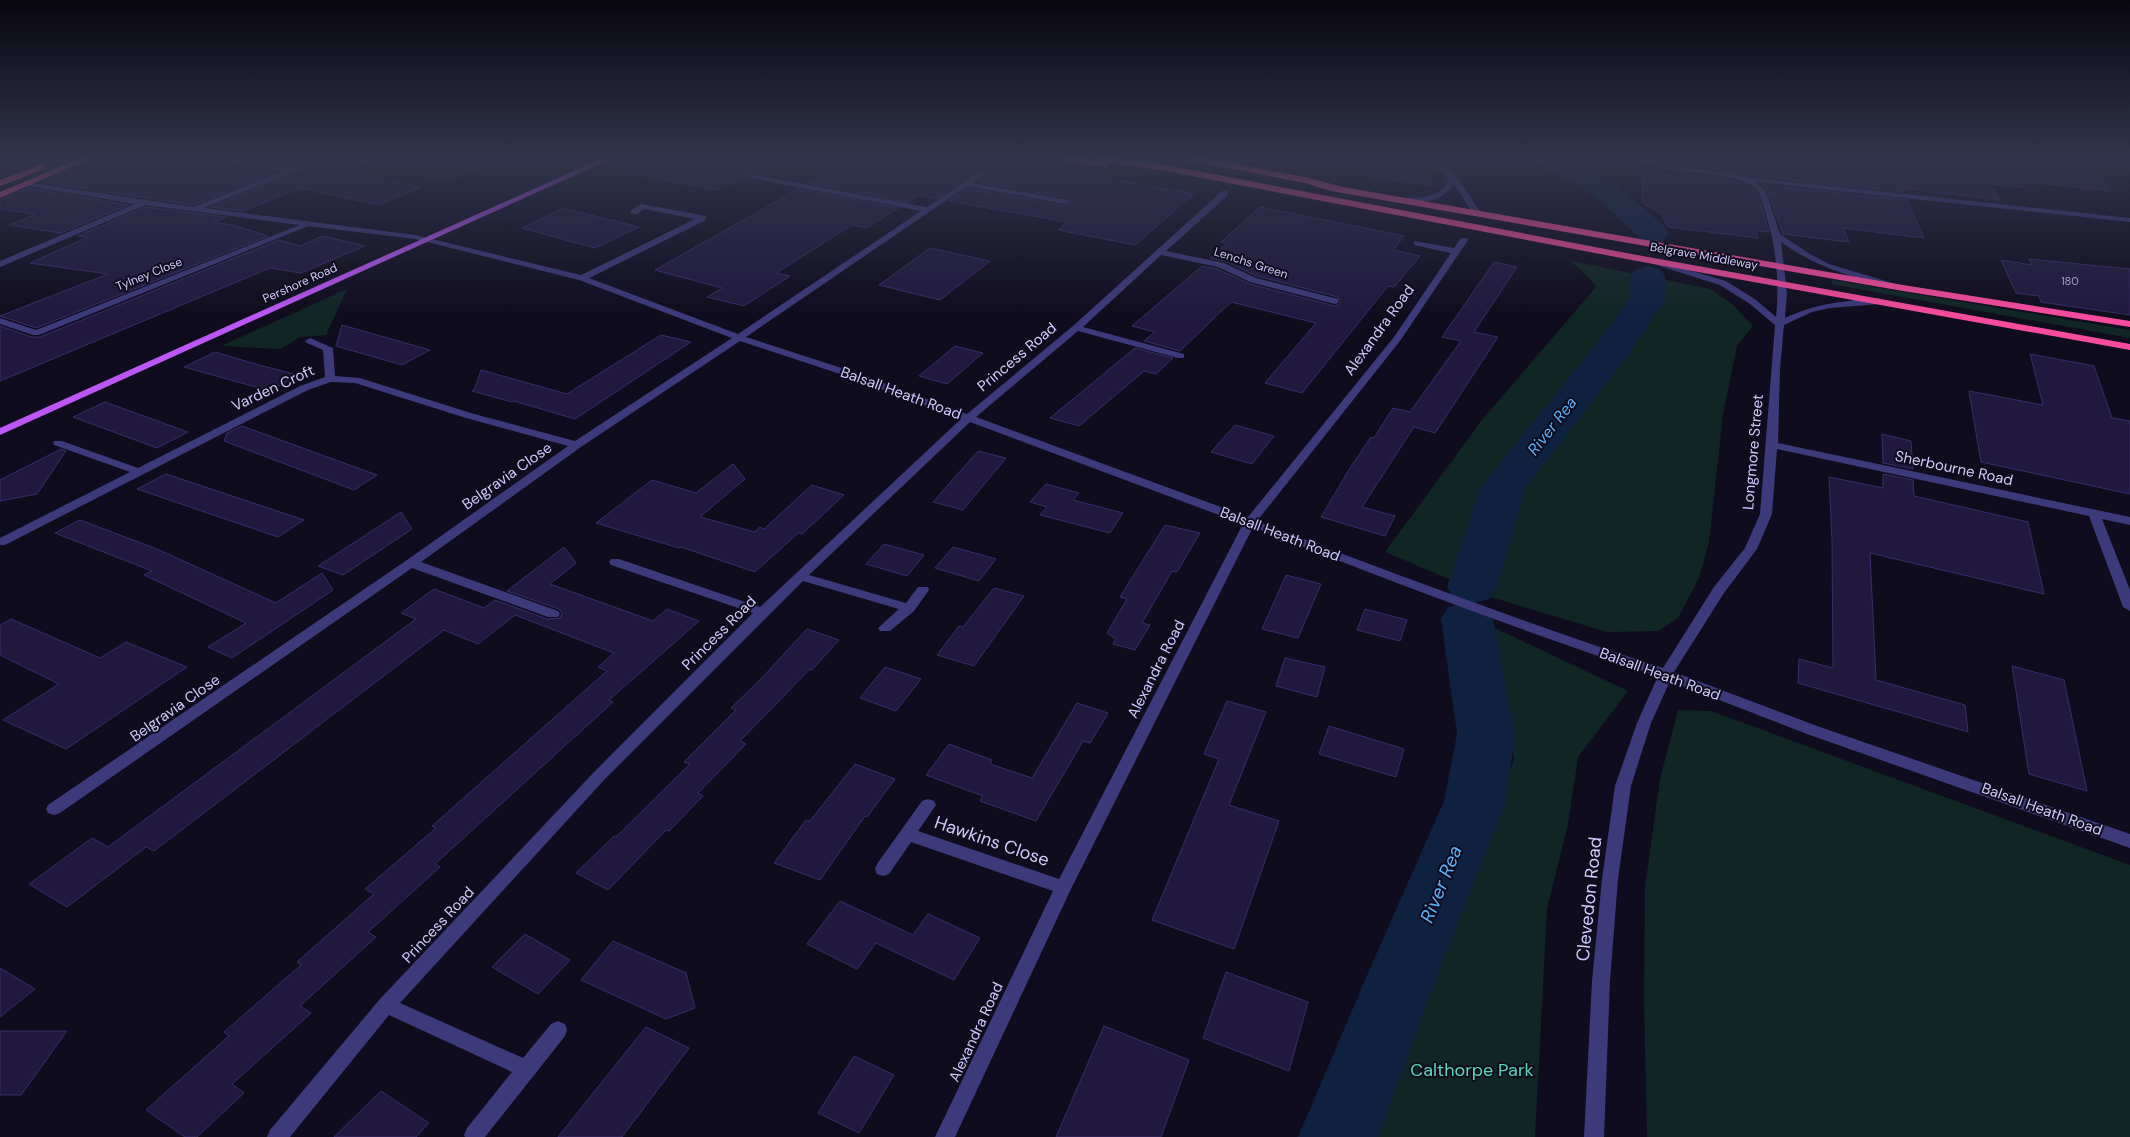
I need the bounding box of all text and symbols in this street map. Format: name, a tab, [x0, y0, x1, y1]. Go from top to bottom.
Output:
street label: Belgrave Middleway	[1649, 239, 1760, 273]
street label: Lenchs Green	[1212, 244, 1290, 282]
street label: Tylney Close	[114, 253, 185, 295]
street label: Pershore Road	[260, 259, 340, 307]
house number: 180	[2061, 274, 2079, 288]
street label: Alexandra Road	[1339, 281, 1419, 379]
street label: Princess Road	[973, 318, 1061, 396]
street label: Varden Croft	[228, 360, 318, 416]
street label: Balsall Heath Road	[838, 362, 964, 424]
water label: River Rea	[1523, 392, 1581, 459]
street label: Longmore Street	[1738, 393, 1768, 511]
street label: Belgravia Close	[458, 438, 556, 514]
street label: Sherbourne Road	[1893, 446, 2015, 490]
street label: Balsall Heath Road	[1217, 502, 1343, 566]
street label: Princess Road	[677, 591, 761, 675]
street label: Alexandra Road	[1123, 616, 1189, 722]
street label: Balsall Heath Road	[1597, 643, 1723, 705]
street label: Belgravia Close	[126, 670, 224, 746]
street label: Balsall Heath Road	[1979, 778, 2105, 840]
street label: Hawkins Close	[931, 810, 1053, 872]
street label: Clevedon Road	[1571, 836, 1607, 962]
water label: River Rea	[1414, 842, 1468, 926]
street label: Princess Road	[397, 883, 479, 967]
street label: Alexandra Road	[944, 979, 1008, 1085]
park label: Calthorpe Park	[1410, 1058, 1534, 1082]

